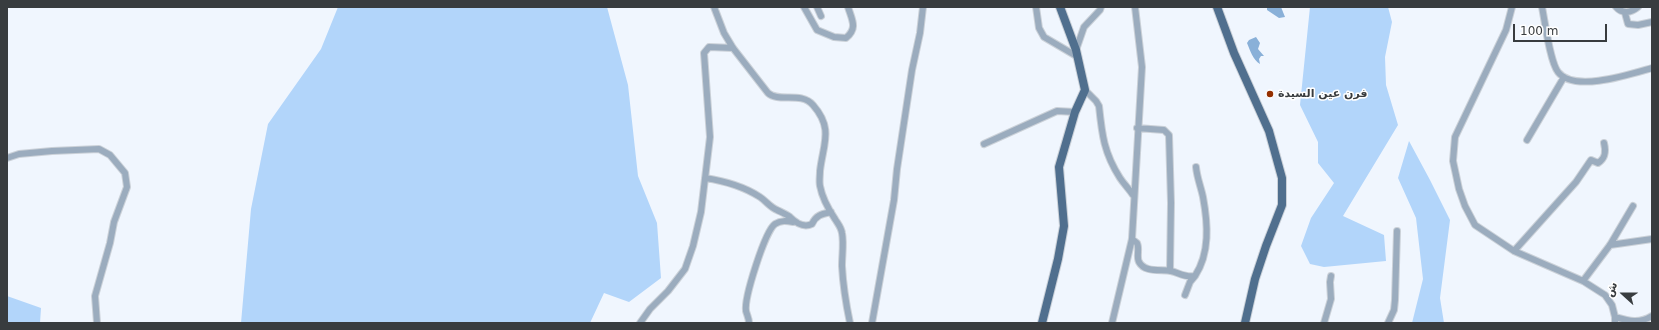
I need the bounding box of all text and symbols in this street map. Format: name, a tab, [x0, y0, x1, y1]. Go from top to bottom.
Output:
scale bar	[1515, 16, 1609, 42]
text: 100 m	[1520, 24, 1558, 38]
place label: فرن عين السيدة	[1278, 87, 1367, 101]
marker: فرن عين السيدة	[1265, 89, 1275, 99]
north arrow	[1603, 274, 1643, 314]
text: ش	[1603, 280, 1620, 299]

